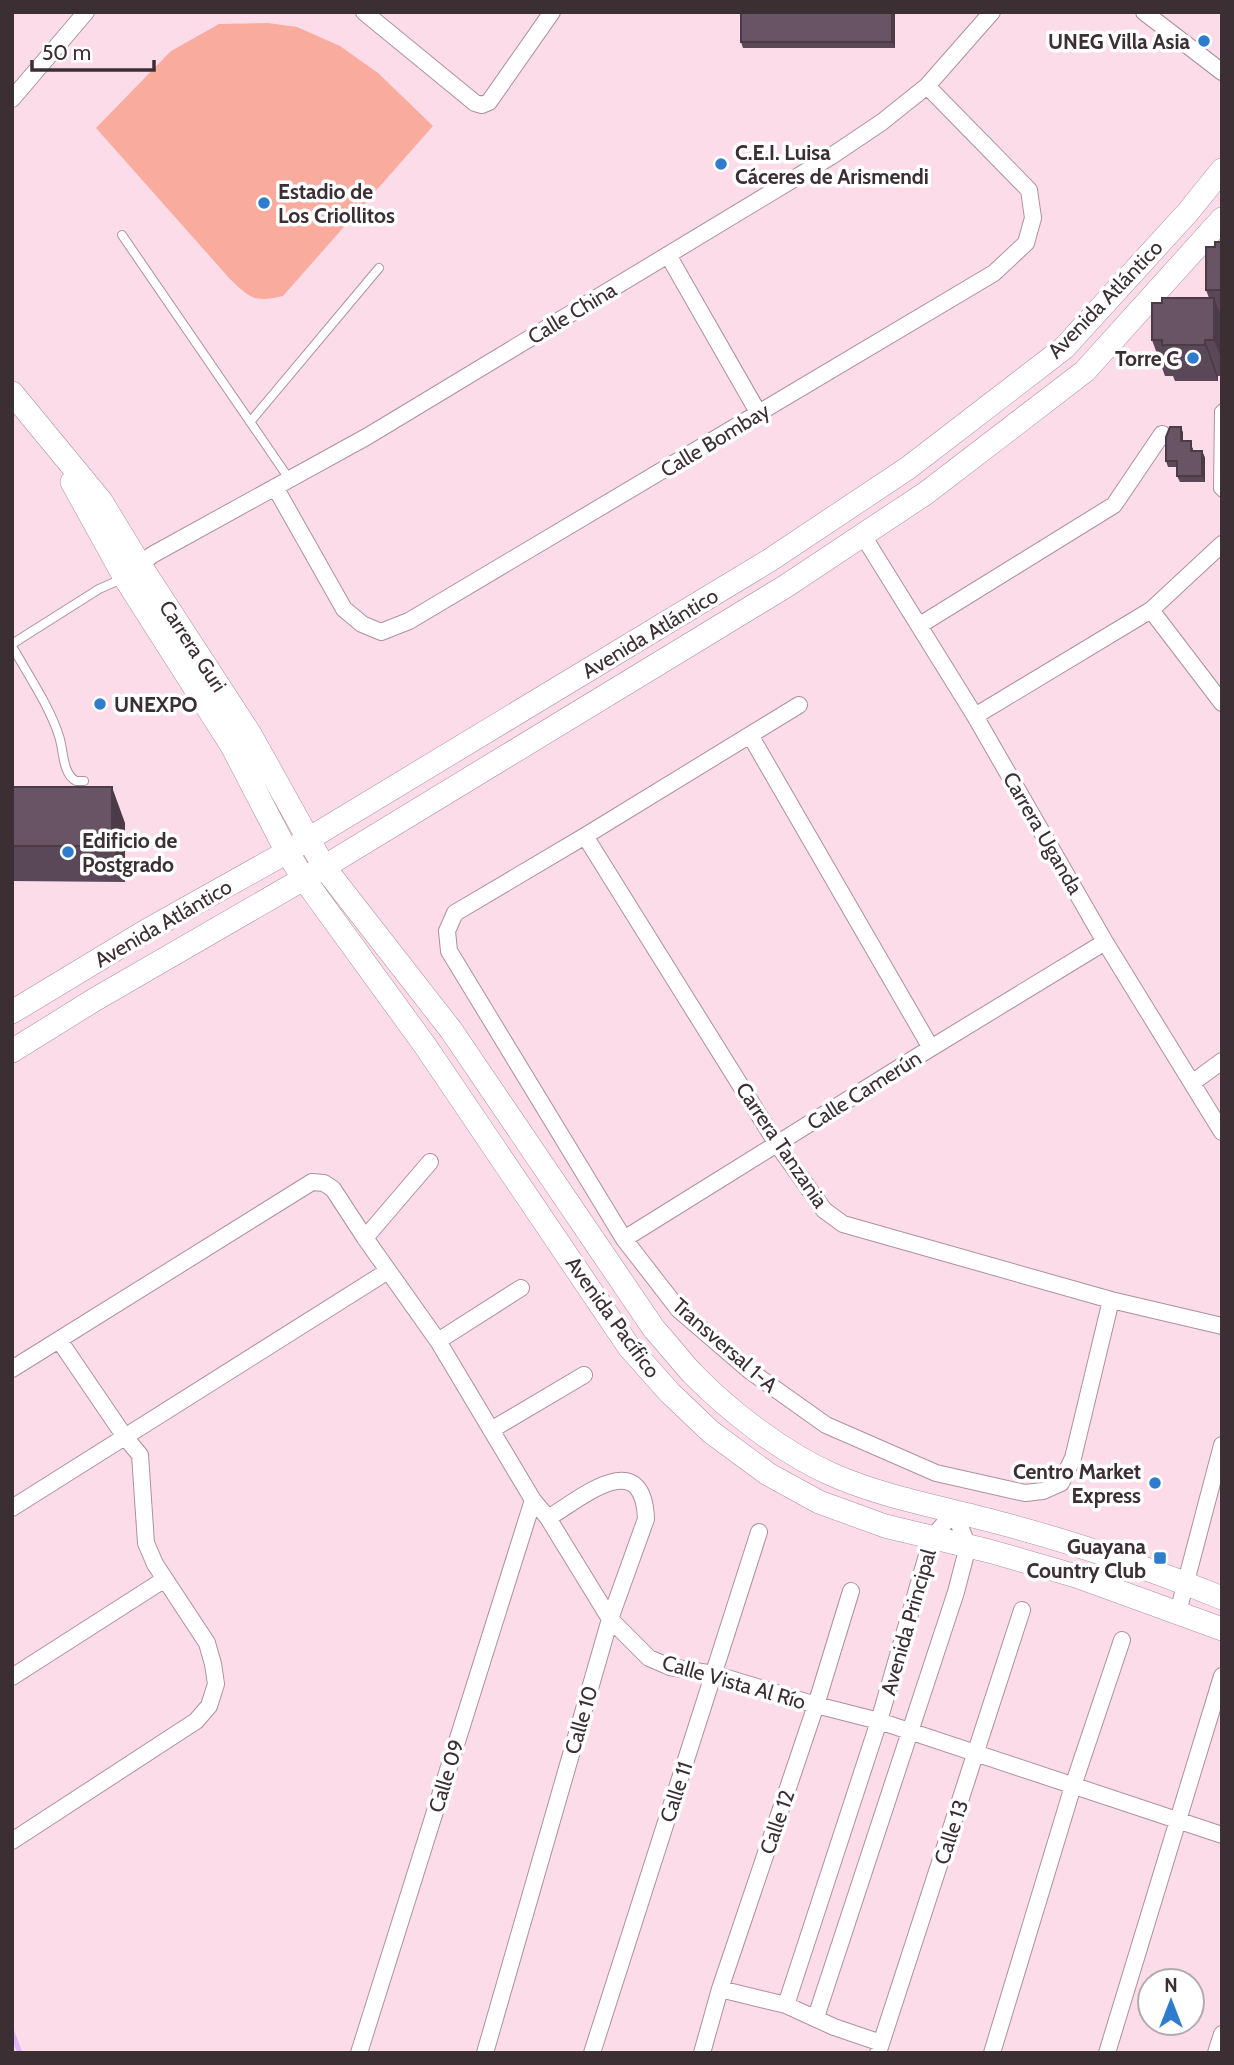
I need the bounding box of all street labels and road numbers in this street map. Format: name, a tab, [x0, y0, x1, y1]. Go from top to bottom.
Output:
street label: Avenida Atlántico	[1042, 235, 1168, 363]
street label: Calle China	[523, 277, 621, 349]
street label: Calle Bombay	[656, 397, 774, 482]
street label: Avenida Atlántico	[577, 583, 723, 683]
street label: Carrera Guri	[154, 596, 232, 696]
street label: Carrera Uganda	[998, 767, 1088, 899]
street label: Avenida Atlántico	[90, 874, 236, 972]
street label: Calle Camerún	[802, 1045, 926, 1135]
street label: Carrera Tanzania	[731, 1077, 833, 1213]
street label: Avenida Pacífico	[561, 1251, 665, 1383]
street label: Transversal 1-A	[667, 1293, 783, 1397]
street label: Avenida Principal	[875, 1546, 941, 1698]
street label: Calle Vista Al Río	[659, 1650, 809, 1714]
street label: Calle 10	[559, 1683, 603, 1757]
street label: Calle 09	[423, 1737, 469, 1815]
street label: Calle 11	[655, 1759, 697, 1825]
street label: Calle 12	[754, 1787, 800, 1857]
street label: Calle 13	[929, 1797, 973, 1867]

